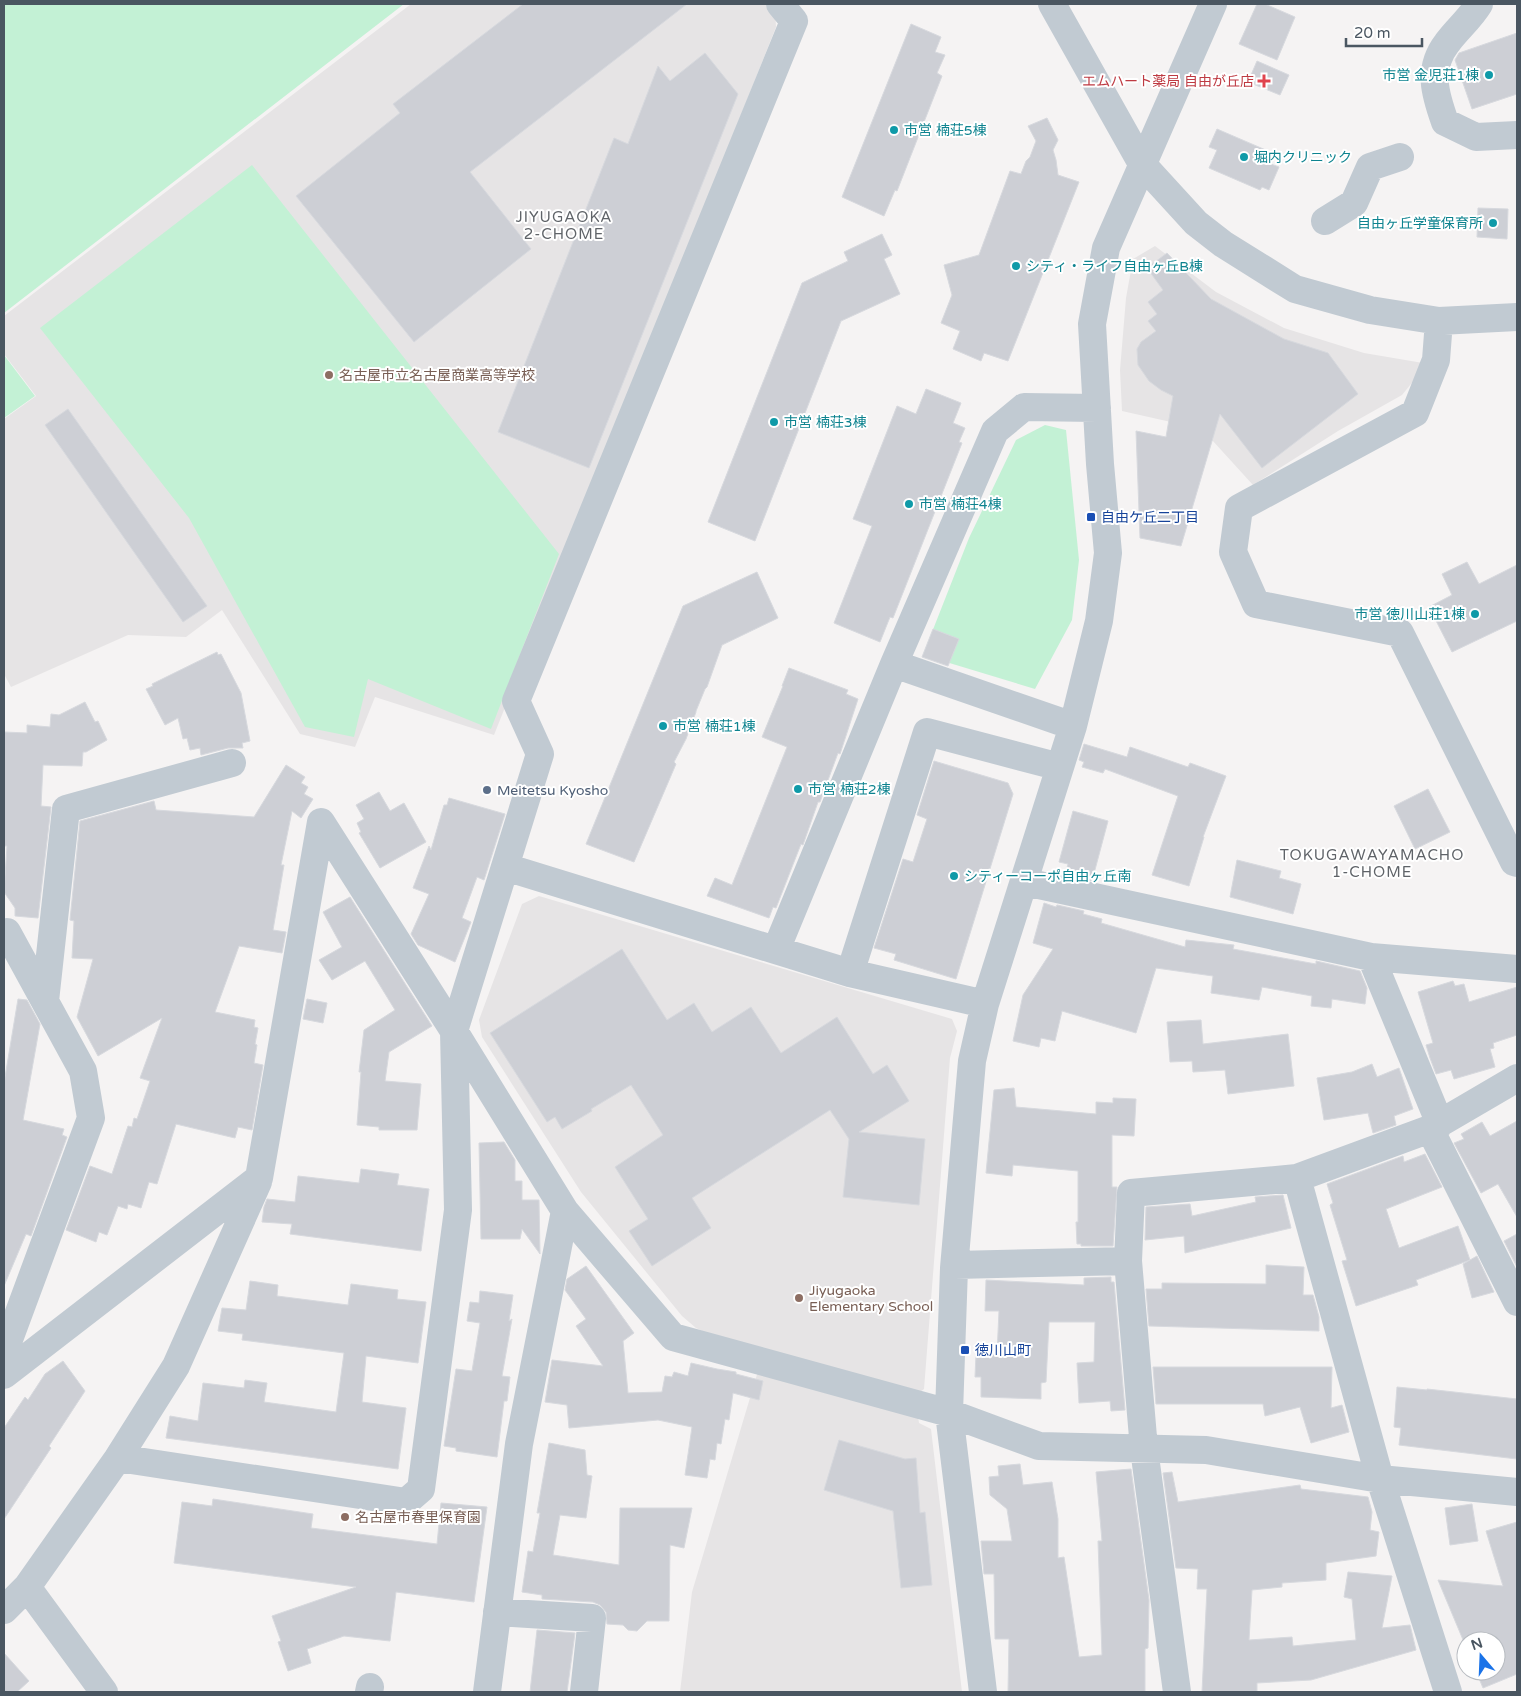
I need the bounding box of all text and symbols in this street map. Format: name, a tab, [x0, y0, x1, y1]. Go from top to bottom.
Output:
scale bar	[1346, 15, 1422, 47]
text: 20 m	[1354, 24, 1391, 42]
place label: 市営 金児荘1棟	[1383, 67, 1479, 84]
marker: 市営 金児荘1棟	[1483, 69, 1495, 81]
place label: エムハート薬局 自由が丘店	[1082, 73, 1254, 90]
marker: エムハート薬局 自由が丘店	[1258, 75, 1270, 87]
place label: 市営 楠荘5棟	[904, 122, 986, 139]
marker: 市営 楠荘5棟	[888, 124, 900, 136]
place label: 堀内クリニック	[1254, 149, 1352, 166]
marker: 堀内クリニック	[1238, 151, 1250, 163]
district label: JIYUGAOKA 2-CHOME	[516, 208, 612, 243]
place label: 自由ヶ丘学童保育所	[1357, 215, 1483, 232]
marker: 自由ヶ丘学童保育所	[1487, 217, 1499, 229]
place label: シティ・ライフ自由ヶ丘B棟	[1026, 258, 1203, 275]
marker: シティ・ライフ自由ヶ丘B棟	[1010, 260, 1022, 272]
place label: 名古屋市立名古屋商業高等学校	[339, 367, 535, 384]
marker: 名古屋市立名古屋商業高等学校	[323, 369, 335, 381]
place label: 市営 楠荘3棟	[784, 414, 866, 431]
marker: 市営 楠荘3棟	[768, 416, 780, 428]
place label: 市営 楠荘4棟	[919, 496, 1001, 513]
marker: 市営 楠荘4棟	[903, 498, 915, 510]
place label: 自由ケ丘二丁目	[1101, 509, 1199, 526]
marker: 自由ケ丘二丁目	[1085, 511, 1097, 523]
place label: 市営 徳川山荘1棟	[1355, 606, 1465, 623]
marker: 市営 徳川山荘1棟	[1469, 608, 1481, 620]
place label: 市営 楠荘1棟	[673, 718, 755, 735]
marker: 市営 楠荘1棟	[657, 720, 669, 732]
place label: 市営 楠荘2棟	[808, 781, 890, 798]
place label: Meitetsu Kyosho	[497, 782, 608, 799]
marker: 市営 楠荘2棟	[792, 783, 804, 795]
marker: Meitetsu Kyosho	[481, 784, 493, 796]
district label: TOKUGAWAYAMACHO 1-CHOME	[1280, 846, 1464, 881]
place label: シティーコーポ自由ヶ丘南	[964, 868, 1131, 885]
marker: シティーコーポ自由ヶ丘南	[948, 870, 960, 882]
place label: Jiyugaoka Elementary School	[809, 1282, 933, 1315]
marker: Jiyugaoka Elementary School	[793, 1292, 805, 1304]
place label: 徳川山町	[975, 1342, 1031, 1359]
marker: 徳川山町	[959, 1344, 971, 1356]
place label: 名古屋市春里保育園	[355, 1509, 481, 1526]
marker: 名古屋市春里保育園	[339, 1511, 351, 1523]
north arrow	[1456, 1631, 1506, 1681]
text: N	[1469, 1634, 1485, 1654]

